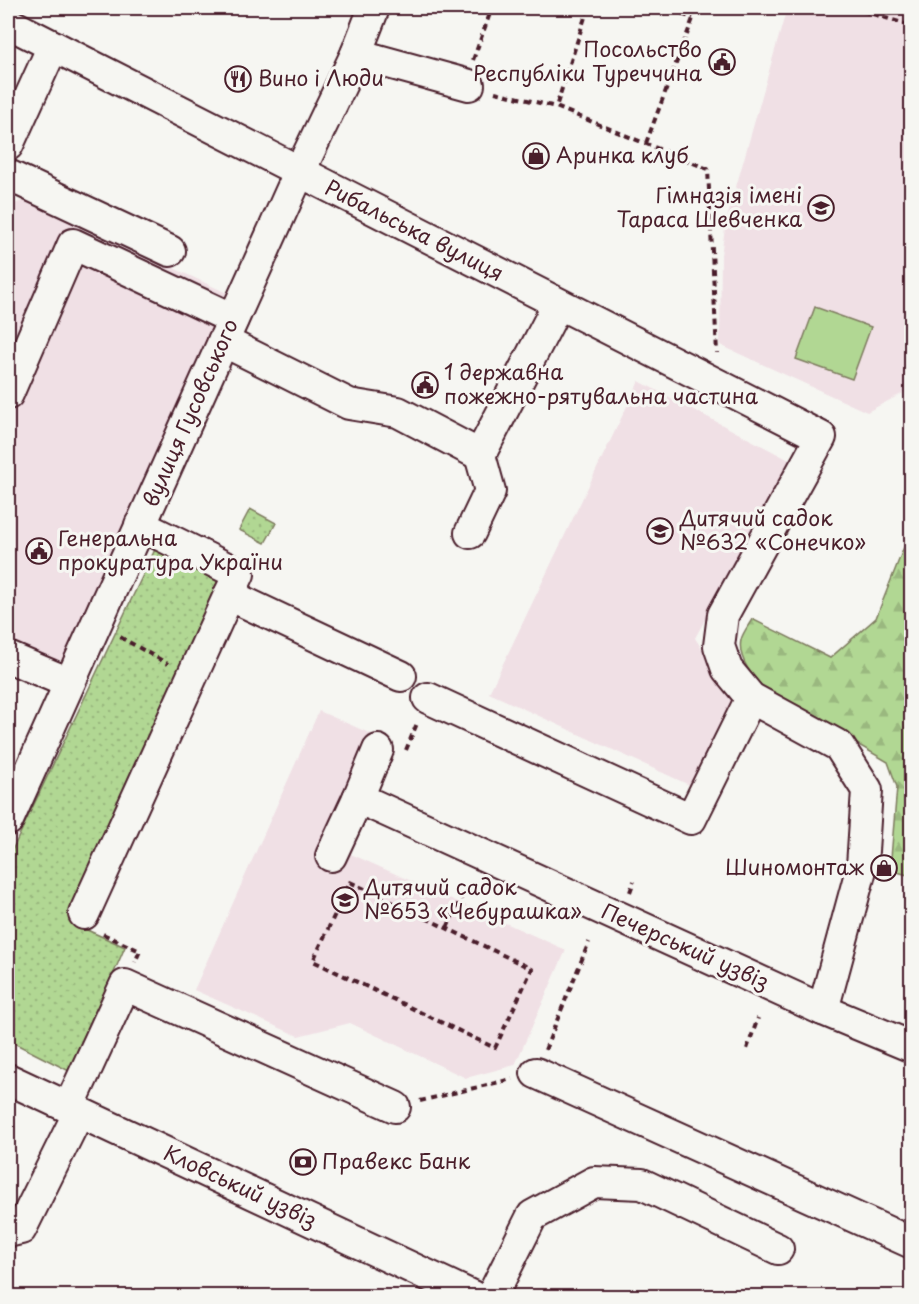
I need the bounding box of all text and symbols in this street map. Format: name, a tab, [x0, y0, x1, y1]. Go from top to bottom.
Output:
place label: Посольство Республіки Туреччина	[473, 32, 703, 88]
public building icon: Посольство Республіки Туреччина	[707, 47, 737, 77]
place label: Вино і Люди	[258, 61, 384, 93]
restaurant icon: Вино і Люди	[223, 64, 253, 94]
place label: Аринка клуб	[556, 138, 689, 170]
shop icon: Аринка клуб	[521, 141, 551, 171]
street label: Рибальська вулиця	[320, 170, 510, 288]
place label: Гімназія імені Тараса Шевченка	[616, 178, 802, 234]
school or university icon: Гімназія імені Тараса Шевченка	[806, 193, 836, 223]
street label: вулиця Гусовського	[133, 313, 245, 511]
place label: 1 державна пожежно-рятувальна частина	[444, 355, 759, 411]
public building icon: 1 державна пожежно-рятувальна частина	[410, 370, 440, 400]
place label: Дитячий садок №632 «Сонечко»	[679, 501, 866, 557]
school or university icon: Дитячий садок №632 «Сонечко»	[645, 516, 675, 546]
place label: Генеральна прокуратура України	[58, 521, 283, 577]
public building icon: Генеральна прокуратура України	[24, 536, 54, 566]
place label: Шиномонтаж	[725, 850, 865, 882]
shop icon: Шиномонтаж	[869, 853, 899, 883]
place label: Дитячий садок №653 «Чебурашка»	[363, 870, 582, 926]
school or university icon: Дитячий садок №653 «Чебурашка»	[330, 885, 360, 915]
street label: Печерський узвіз	[597, 894, 775, 997]
street label: Кловський узвіз	[159, 1136, 323, 1235]
place label: Правекс Банк	[322, 1144, 471, 1176]
bank icon: Правекс Банк	[288, 1147, 318, 1177]

